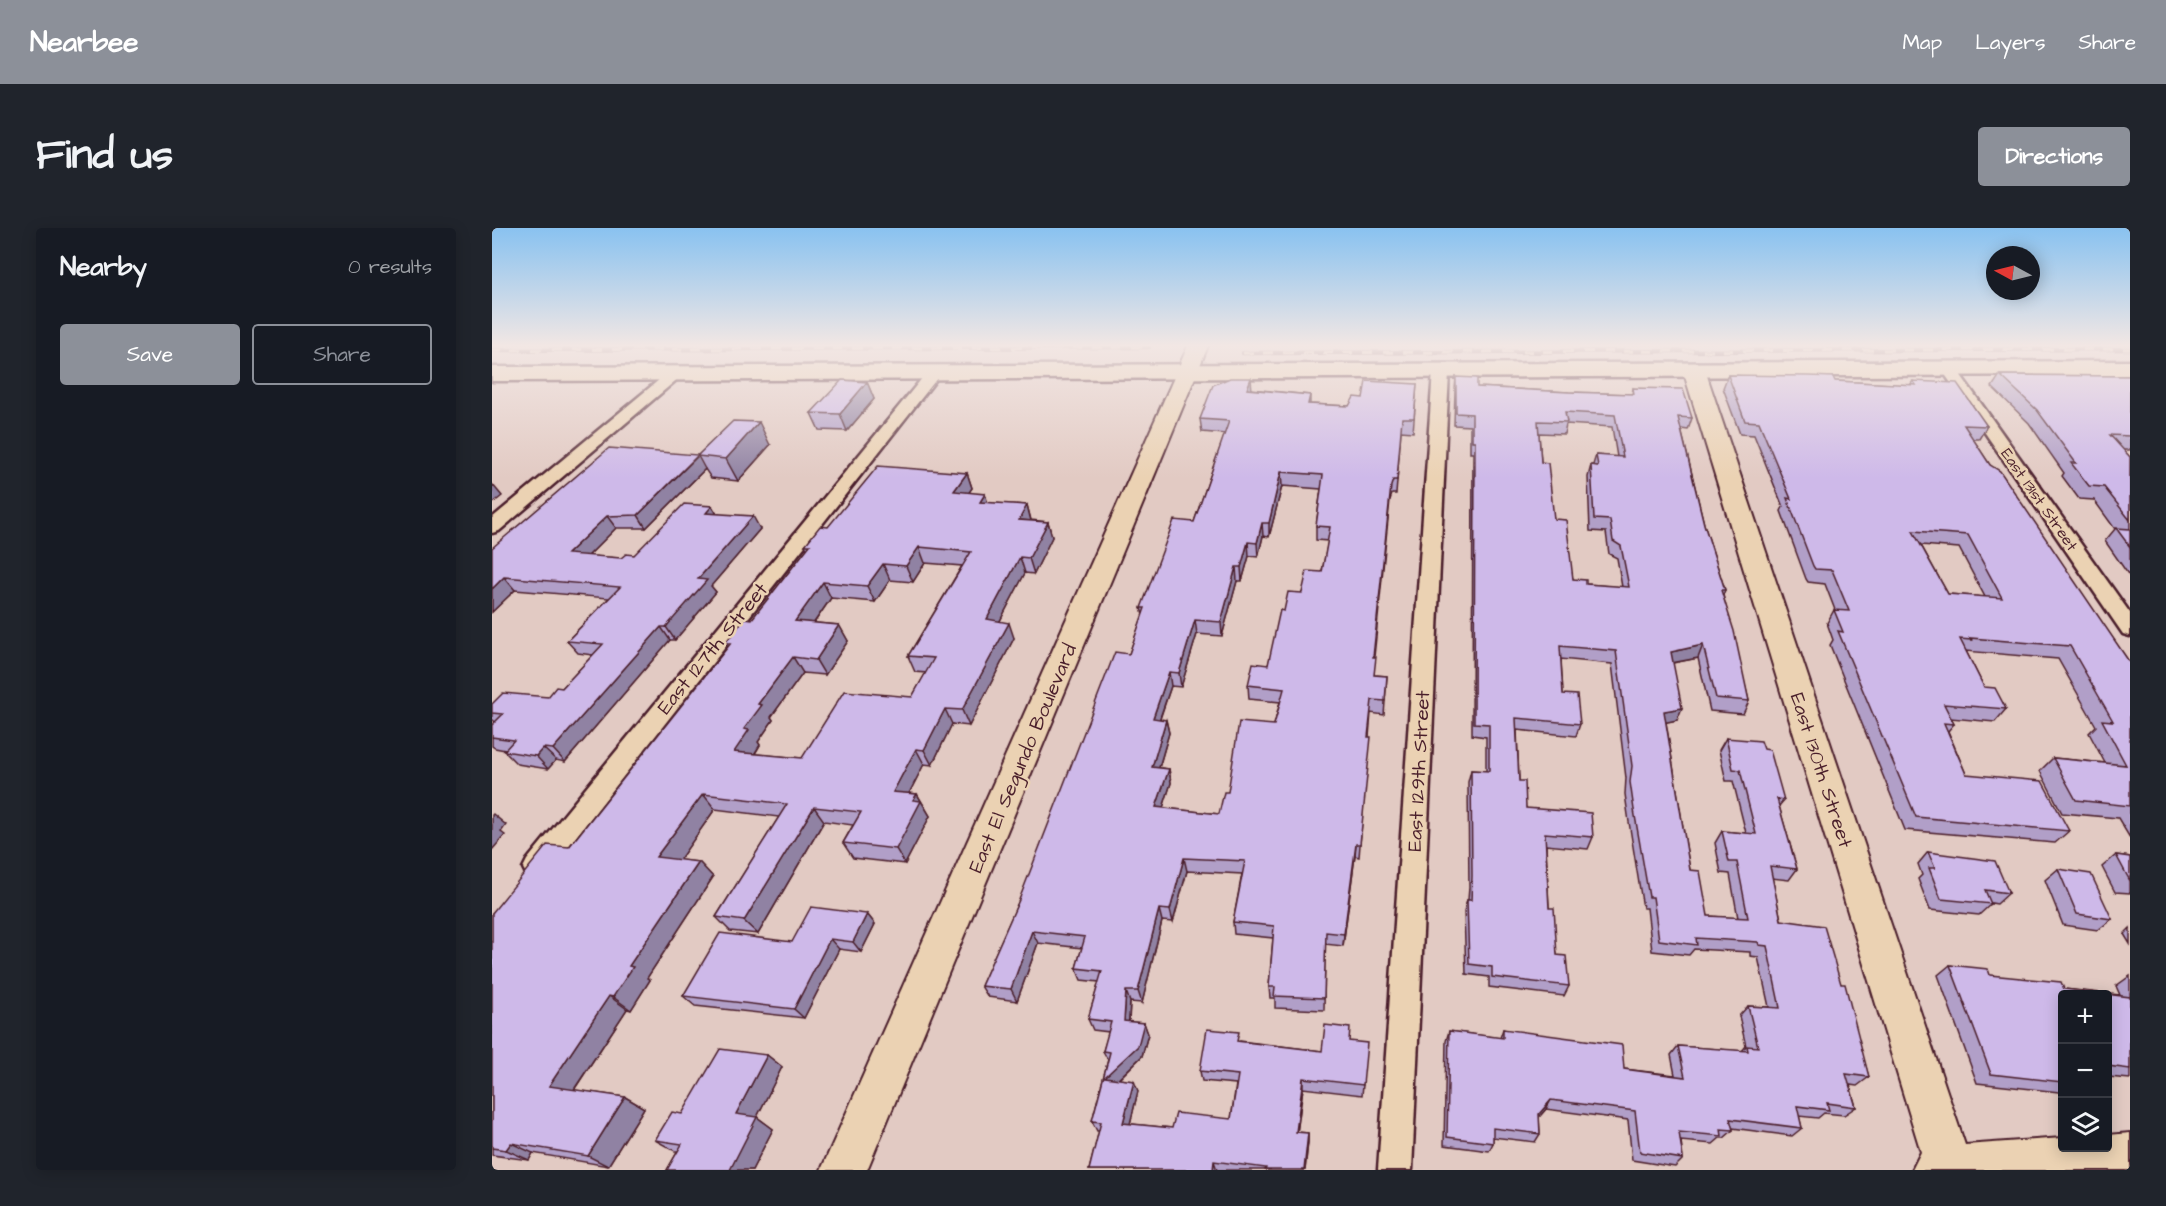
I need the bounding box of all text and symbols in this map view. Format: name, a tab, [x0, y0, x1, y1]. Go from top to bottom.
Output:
text: Nearbee	[30, 23, 138, 62]
text: Map	[1902, 28, 1942, 57]
text: Layers	[1975, 28, 2045, 57]
text: Share	[2078, 28, 2136, 57]
text: Find us	[36, 127, 173, 185]
button: Directions	[1978, 127, 2130, 186]
north arrow	[1986, 246, 2040, 300]
text: Nearby	[60, 249, 147, 285]
text: 0 results	[348, 253, 432, 281]
button: Save	[60, 324, 240, 385]
button: Share	[252, 324, 432, 385]
street label: East 131st Street	[1995, 444, 2083, 556]
street label: East 127th Street	[651, 577, 775, 720]
street label: East El Segundo Boulevard	[962, 640, 1085, 878]
street label: East 130th Street	[1783, 689, 1859, 851]
street label: East 129th Street	[1401, 690, 1437, 852]
map controls	[2058, 990, 2112, 1152]
button: +	[2058, 990, 2112, 1044]
button: −	[2058, 1044, 2112, 1098]
button: layers	[2058, 1098, 2112, 1152]

